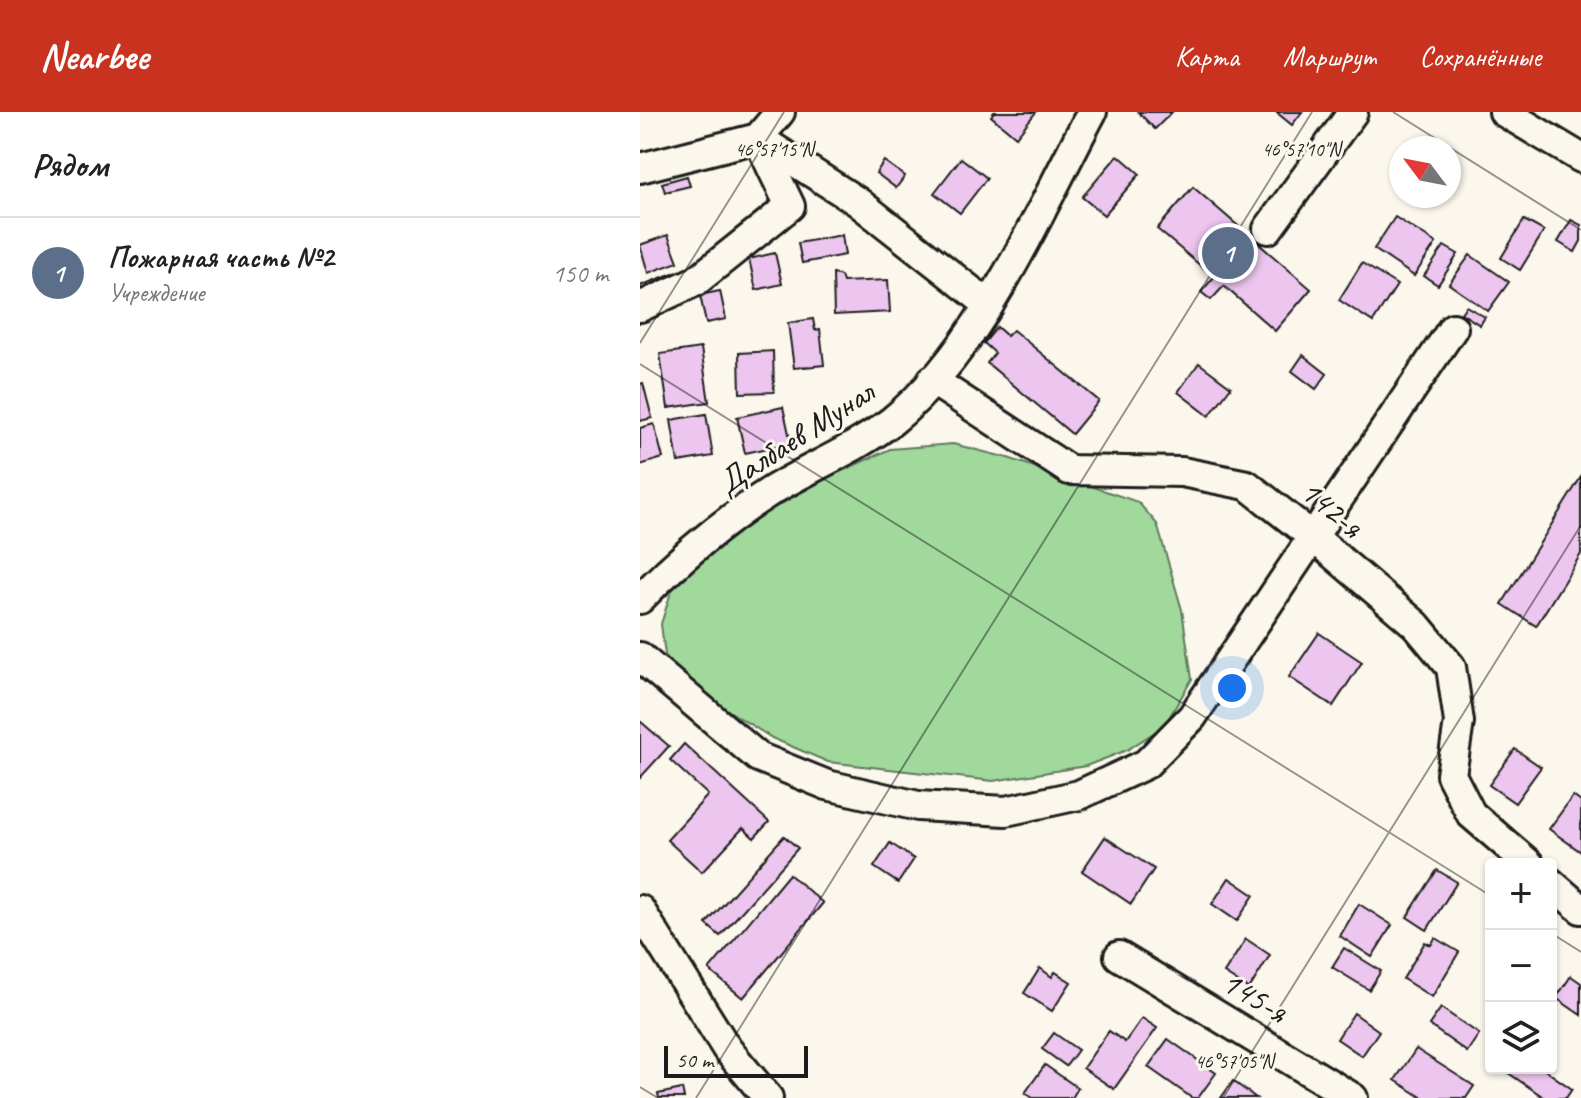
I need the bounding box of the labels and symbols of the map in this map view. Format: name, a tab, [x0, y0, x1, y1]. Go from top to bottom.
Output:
north arrow	[1389, 136, 1461, 208]
text: 46°57'15"N	[735, 137, 816, 162]
text: 46°57'10"N	[1262, 137, 1343, 162]
pin: 1	[1202, 223, 1254, 283]
street label: Далбаев Мунал	[708, 369, 883, 504]
street label: 142-я	[1292, 469, 1374, 548]
your location	[1212, 668, 1252, 708]
street label: 145-я	[1214, 960, 1297, 1033]
scale bar	[664, 1042, 808, 1078]
text: 46°57'05"N	[1195, 1049, 1276, 1074]

